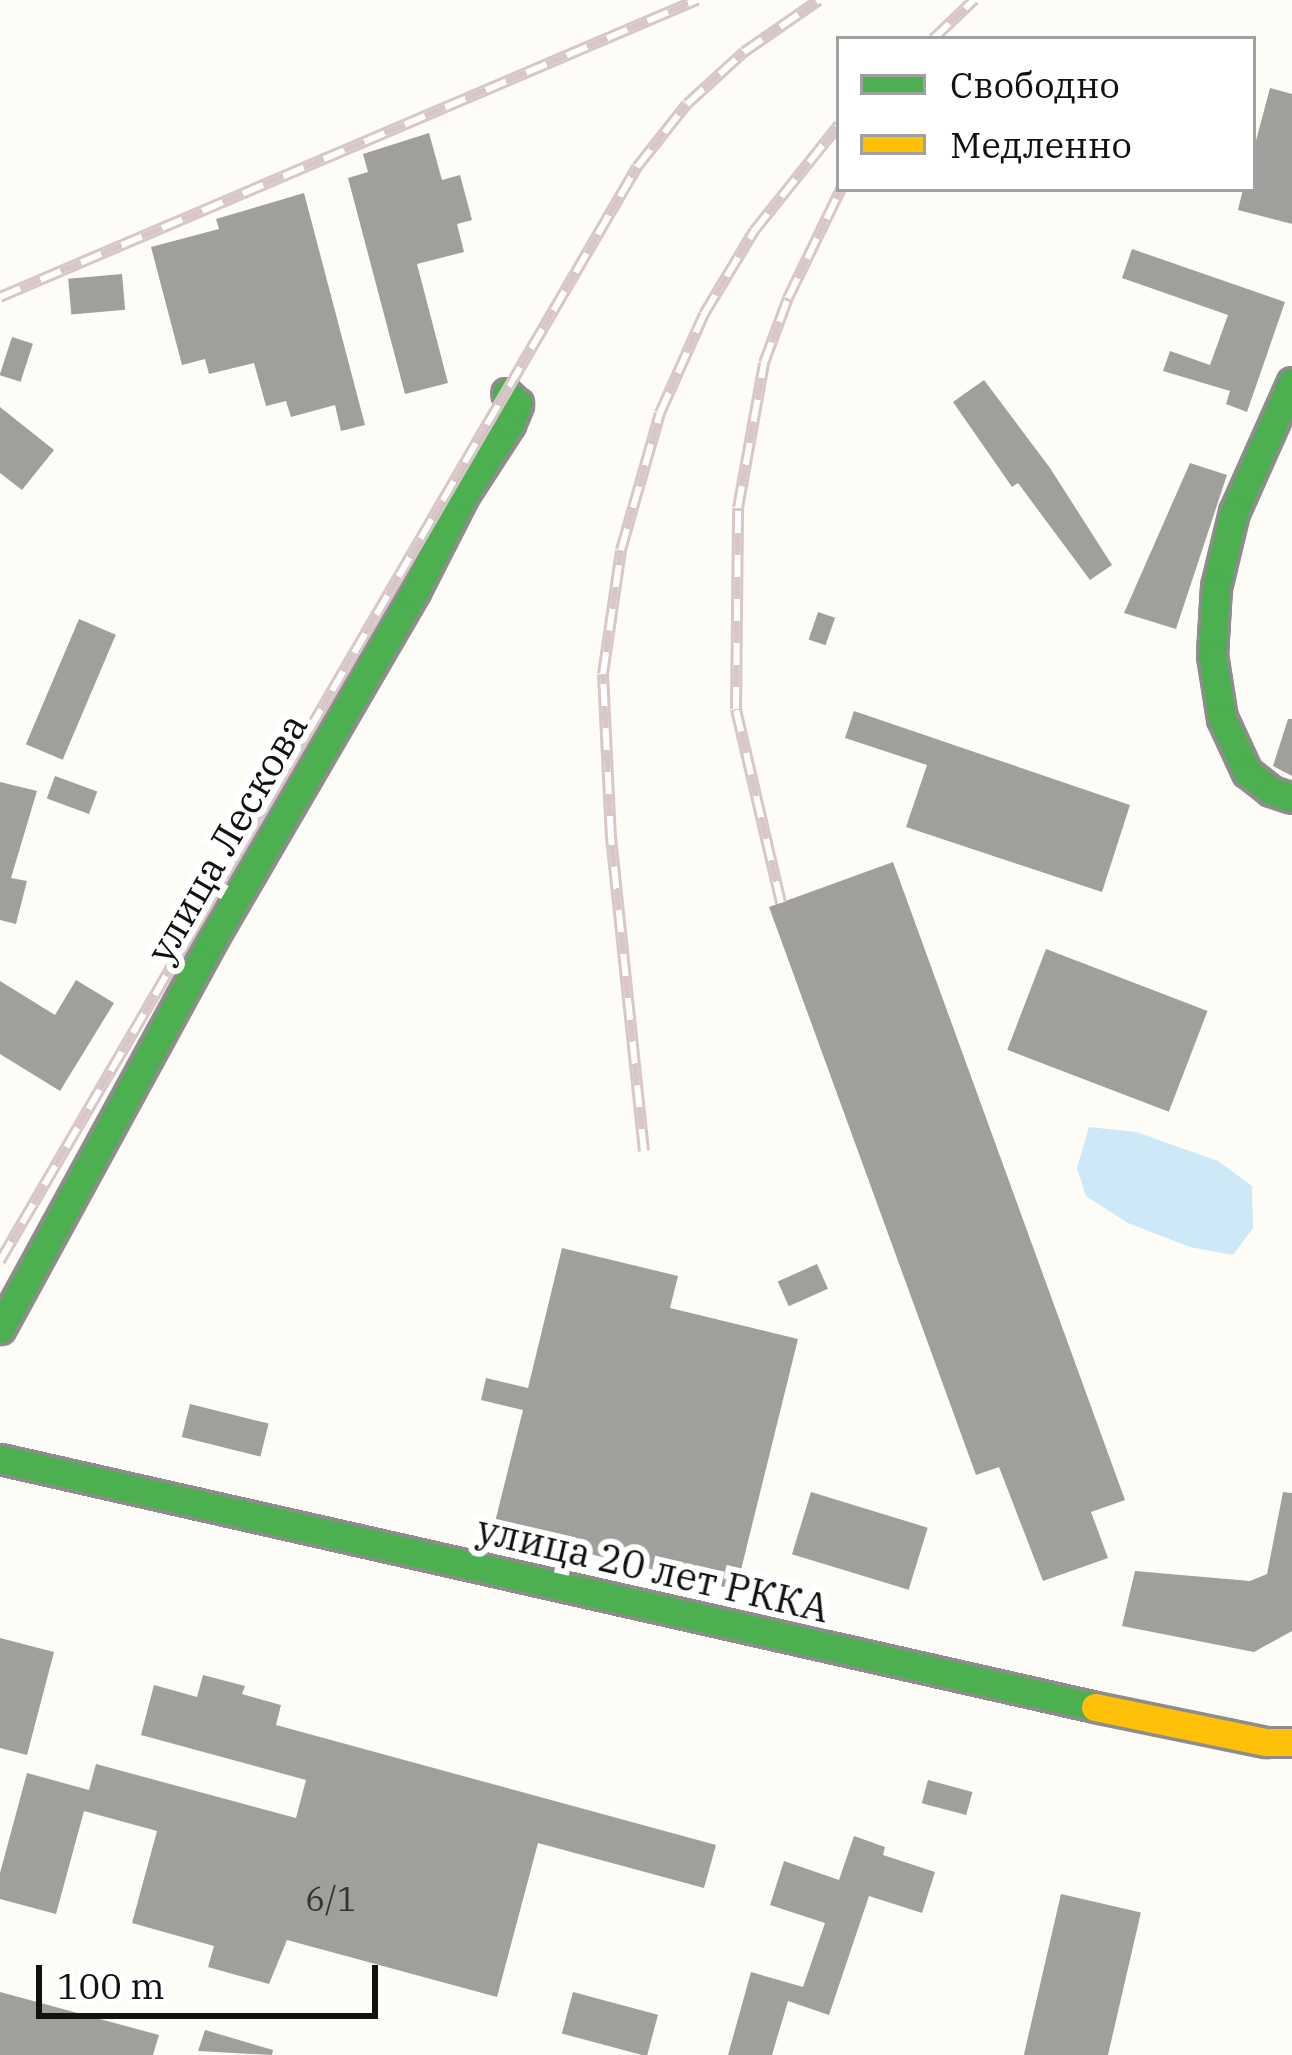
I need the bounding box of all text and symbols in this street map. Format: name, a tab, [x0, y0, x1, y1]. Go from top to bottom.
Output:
legend	[836, 36, 1256, 192]
text: Свободно	[950, 61, 1120, 108]
text: Медленно	[950, 121, 1132, 168]
street label: улица Лескова	[137, 705, 317, 971]
street label: улица 20 лет РККА	[473, 1506, 833, 1632]
house number: 6/1	[305, 1879, 357, 1919]
scale bar	[42, 1941, 384, 2015]
text: 100 m	[57, 1962, 164, 2009]

